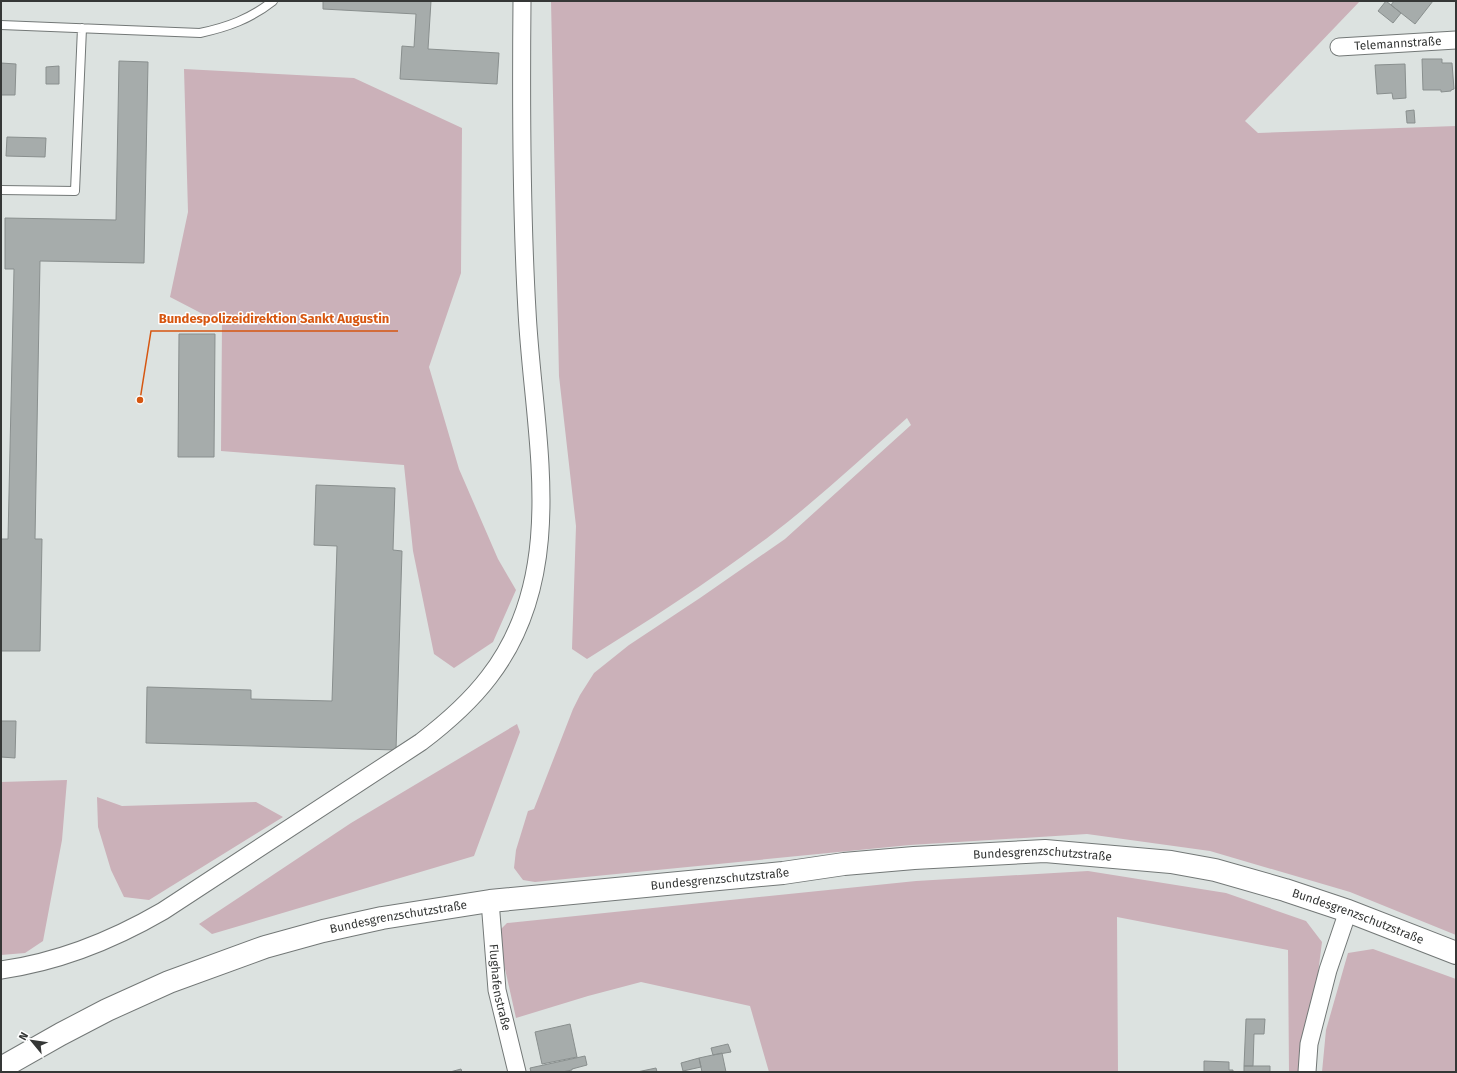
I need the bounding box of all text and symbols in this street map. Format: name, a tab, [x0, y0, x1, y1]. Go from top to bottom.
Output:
street label: Telemannstraße	[1354, 34, 1442, 53]
callout: Bundespolizeidirektion Sankt Augustin	[151, 306, 398, 331]
text: Bundespolizeidirektion Sankt Augustin	[159, 311, 389, 326]
street label: Bundesgrenzschutzstraße	[973, 844, 1113, 864]
street label: Bundesgrenzschutzstraße	[650, 865, 790, 893]
street label: Bundesgrenzschutzstraße	[1290, 886, 1426, 947]
street label: Bundesgrenzschutzstraße	[328, 898, 468, 936]
street label: Flughafenstraße	[486, 943, 514, 1032]
north arrow	[12, 1021, 52, 1061]
text: N	[16, 1030, 31, 1043]

